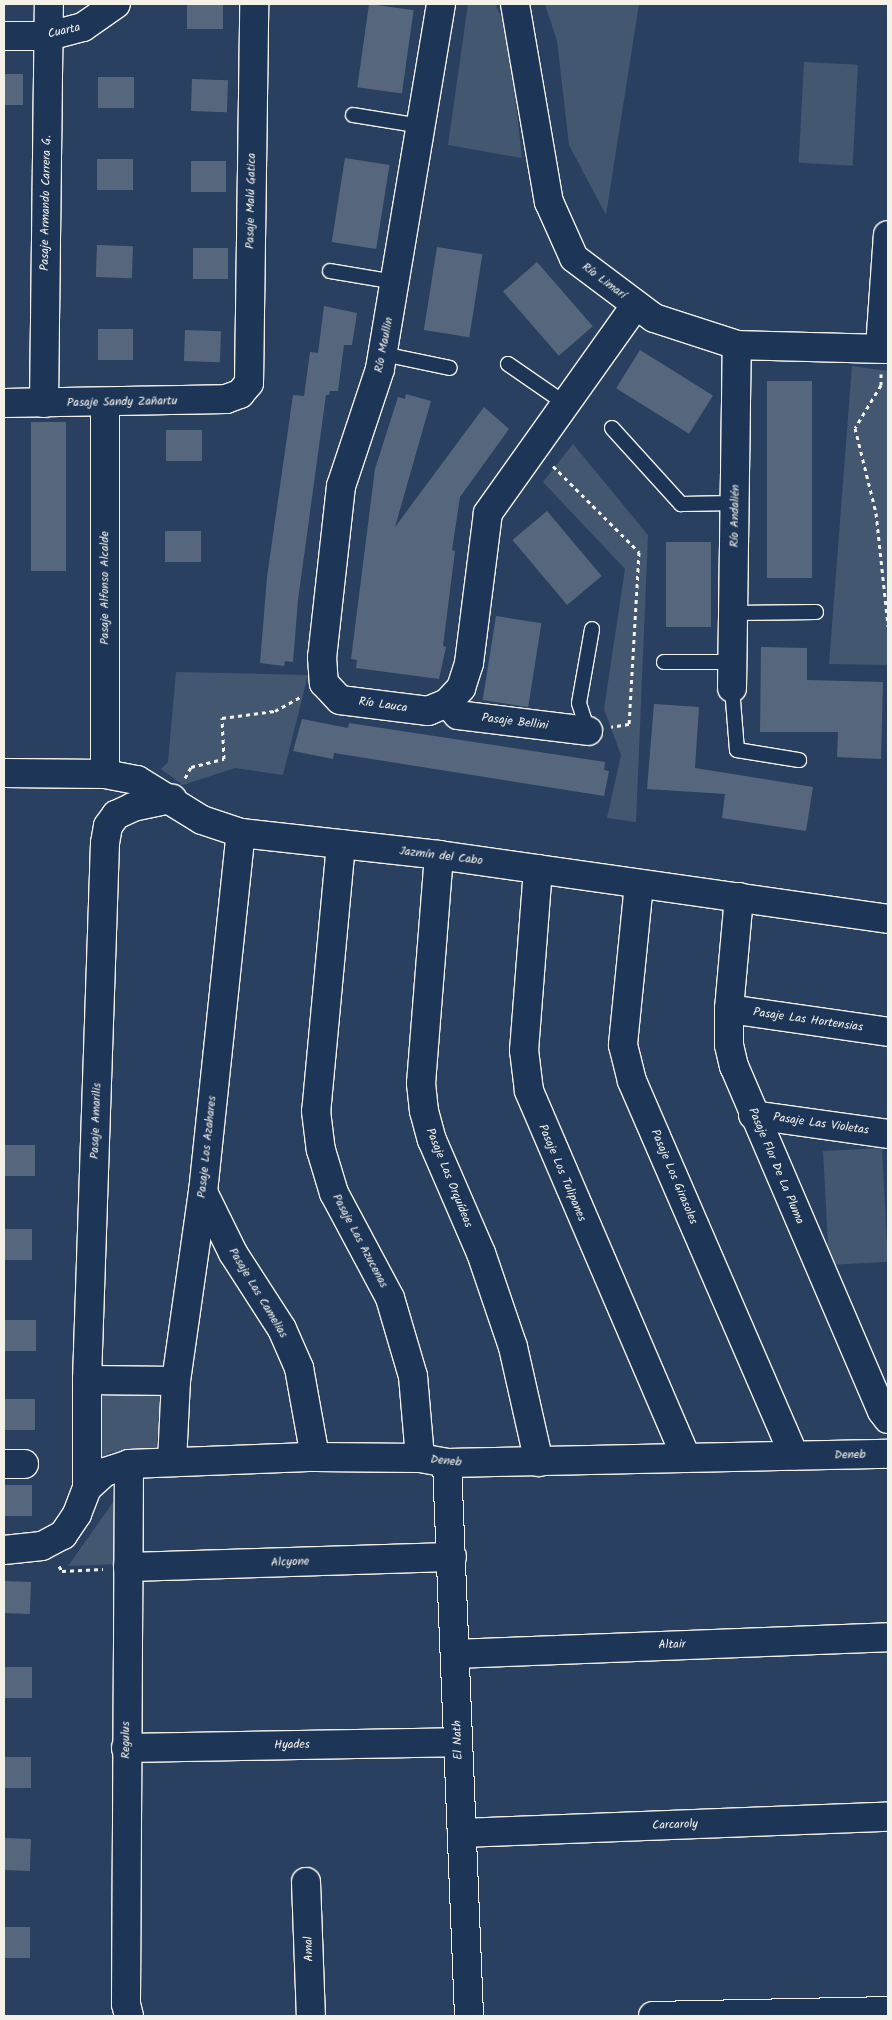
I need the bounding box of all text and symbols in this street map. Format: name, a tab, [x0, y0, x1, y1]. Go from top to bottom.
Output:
street label: Cuarta	[46, 20, 82, 42]
street label: Pasaje Armando Carrera G.	[38, 135, 54, 271]
street label: Pasaje Malú Gatica	[243, 153, 259, 249]
street label: Río Limarí	[579, 260, 629, 302]
street label: Río Maullin	[372, 316, 396, 374]
street label: Pasaje Sandy Zañartu	[67, 394, 177, 410]
street label: Río Andalién	[727, 484, 743, 548]
street label: Pasaje Alfonso Alcalde	[98, 531, 112, 645]
street label: Río Lauca	[358, 694, 408, 716]
street label: Pasaje Bellini	[481, 711, 549, 733]
street label: Jazmín del Cabo	[399, 844, 483, 868]
street label: Pasaje Las Hortensias	[752, 1005, 864, 1035]
street label: Pasaje Amarilis	[87, 1083, 105, 1159]
street label: Pasaje Los Azahares	[194, 1095, 220, 1199]
street label: Pasaje Flor De La Pluma	[745, 1106, 807, 1226]
street label: Pasaje Las Violetas	[772, 1110, 870, 1138]
street label: Pasaje Los Tulipanes	[535, 1122, 589, 1224]
street label: Pasaje Las Orquídeas	[422, 1126, 476, 1230]
street label: Pasaje Los Girasoles	[647, 1127, 701, 1227]
street label: Pasaje Las Azucenas	[329, 1191, 391, 1291]
street label: Pasaje Las Camelias	[225, 1245, 291, 1341]
street label: Deneb	[834, 1448, 866, 1462]
street label: Deneb	[430, 1452, 462, 1470]
street label: Alcyone	[271, 1554, 309, 1570]
street label: Altair	[658, 1637, 686, 1653]
street label: El Nath	[450, 1720, 466, 1760]
street label: Regulus	[119, 1721, 133, 1759]
street label: Hyades	[274, 1737, 310, 1753]
street label: Carcaroly	[652, 1817, 698, 1833]
street label: Amal	[301, 1936, 317, 1962]

